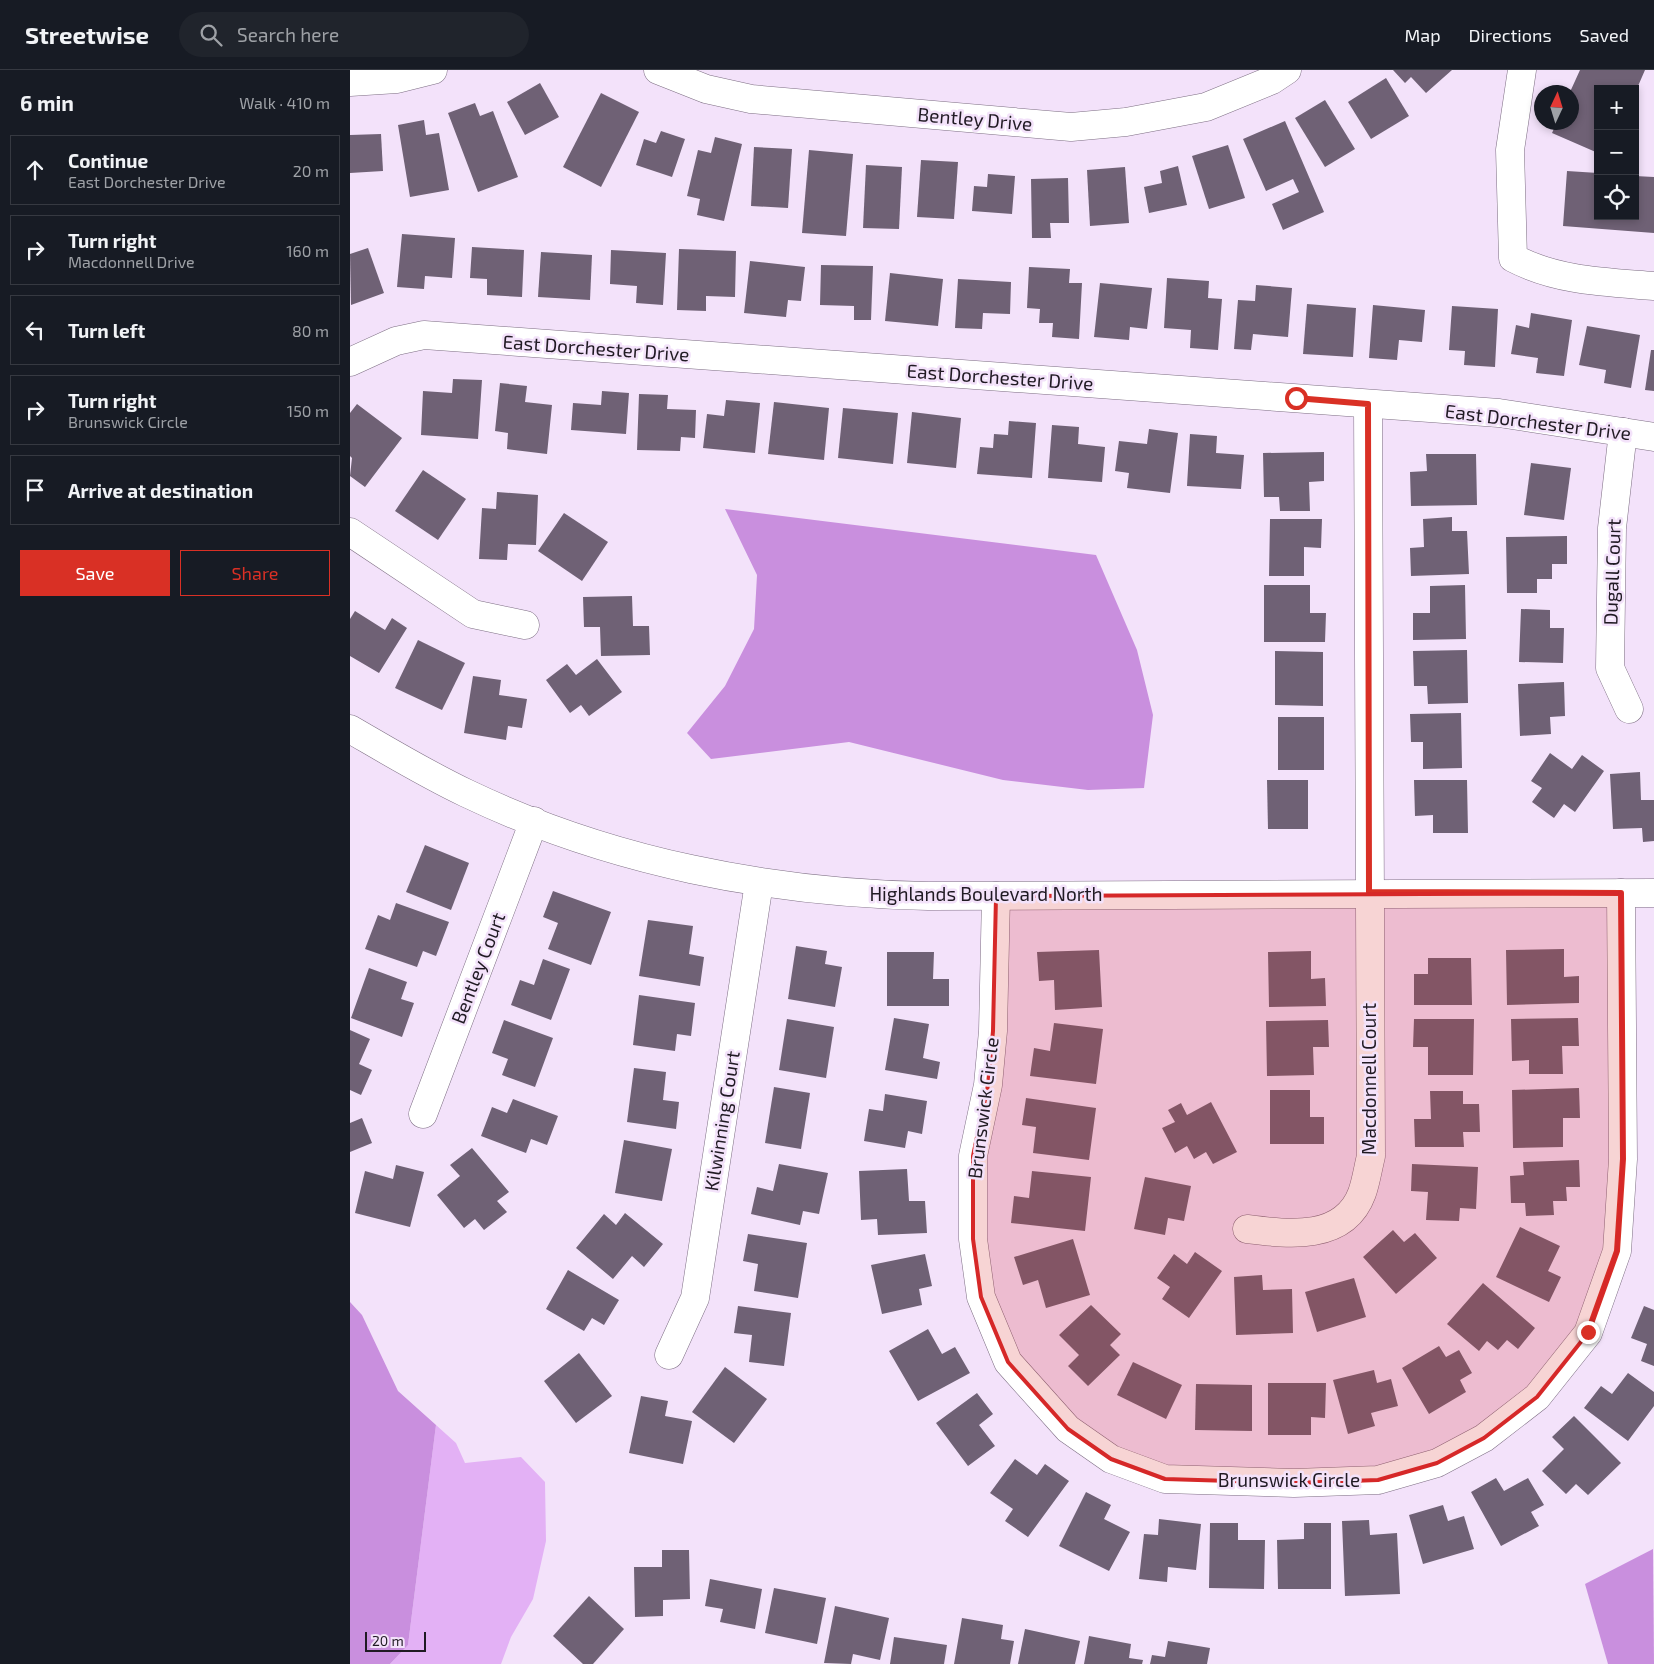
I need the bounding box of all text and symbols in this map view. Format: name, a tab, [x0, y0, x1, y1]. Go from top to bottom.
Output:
search box	[179, 12, 529, 57]
text: Streetwise	[25, 20, 149, 49]
icon: search	[197, 21, 225, 49]
text: Search here	[237, 23, 339, 46]
text: Map	[1404, 24, 1441, 46]
text: Directions	[1469, 24, 1552, 46]
text: Saved	[1580, 24, 1629, 46]
north arrow	[1534, 85, 1579, 130]
map controls	[1594, 85, 1639, 220]
button: +	[1594, 85, 1639, 130]
text: 6 min	[20, 90, 74, 115]
text: Walk · 410 m	[239, 93, 330, 112]
street label: Bentley Drive	[917, 102, 1033, 135]
button: −	[1594, 130, 1639, 175]
text: Continue	[68, 149, 148, 172]
icon: ahead	[21, 156, 49, 184]
text: 20 m	[293, 161, 329, 180]
text: East Dorchester Drive	[68, 172, 226, 191]
button: locate	[1594, 175, 1639, 220]
text: Turn right	[68, 229, 156, 252]
icon: right	[21, 236, 49, 264]
text: 160 m	[286, 241, 329, 260]
text: Macdonnell Drive	[68, 252, 195, 271]
icon: left	[21, 316, 49, 344]
text: Turn left	[68, 319, 145, 342]
text: 80 m	[292, 321, 329, 340]
street label: East Dorchester Drive	[502, 330, 690, 366]
street label: East Dorchester Drive	[906, 359, 1094, 395]
route start	[1285, 387, 1308, 410]
text: Turn right	[68, 389, 156, 412]
icon: right	[21, 396, 49, 424]
street label: East Dorchester Drive	[1444, 399, 1632, 444]
text: 150 m	[287, 401, 329, 420]
text: Brunswick Circle	[68, 412, 188, 431]
icon: arrive	[21, 476, 49, 504]
text: Arrive at destination	[68, 479, 253, 502]
street label: Dugall Court	[1598, 518, 1625, 626]
button: Save	[20, 550, 170, 596]
button: Share	[180, 550, 330, 596]
street label: Highlands Boulevard North	[869, 882, 1103, 905]
street label: Bentley Court	[446, 909, 509, 1027]
street label: Macdonnell Court	[1357, 1003, 1380, 1155]
street label: Brunswick Circle	[962, 1036, 1003, 1180]
street label: Kilwinning Court	[699, 1049, 744, 1193]
route end	[1577, 1321, 1600, 1344]
street label: Brunswick Circle	[1218, 1468, 1360, 1491]
scale bar	[365, 1629, 426, 1652]
text: 20 m	[372, 1632, 404, 1649]

